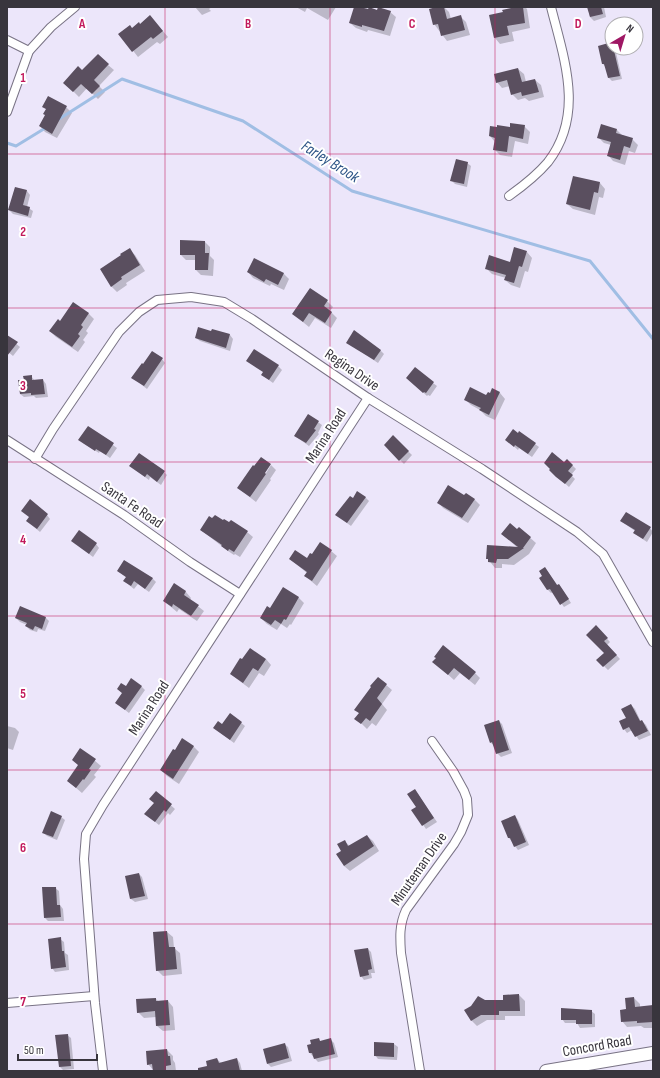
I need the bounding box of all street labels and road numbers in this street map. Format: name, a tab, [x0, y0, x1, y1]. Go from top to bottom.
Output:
street label: Regina Drive	[321, 345, 383, 395]
street label: Marina Road	[301, 405, 351, 467]
street label: Santa Fe Road	[98, 477, 166, 533]
street label: Marina Road	[124, 677, 174, 739]
street label: Minuteman Drive	[387, 829, 451, 909]
street label: Concord Road	[561, 1031, 633, 1061]

